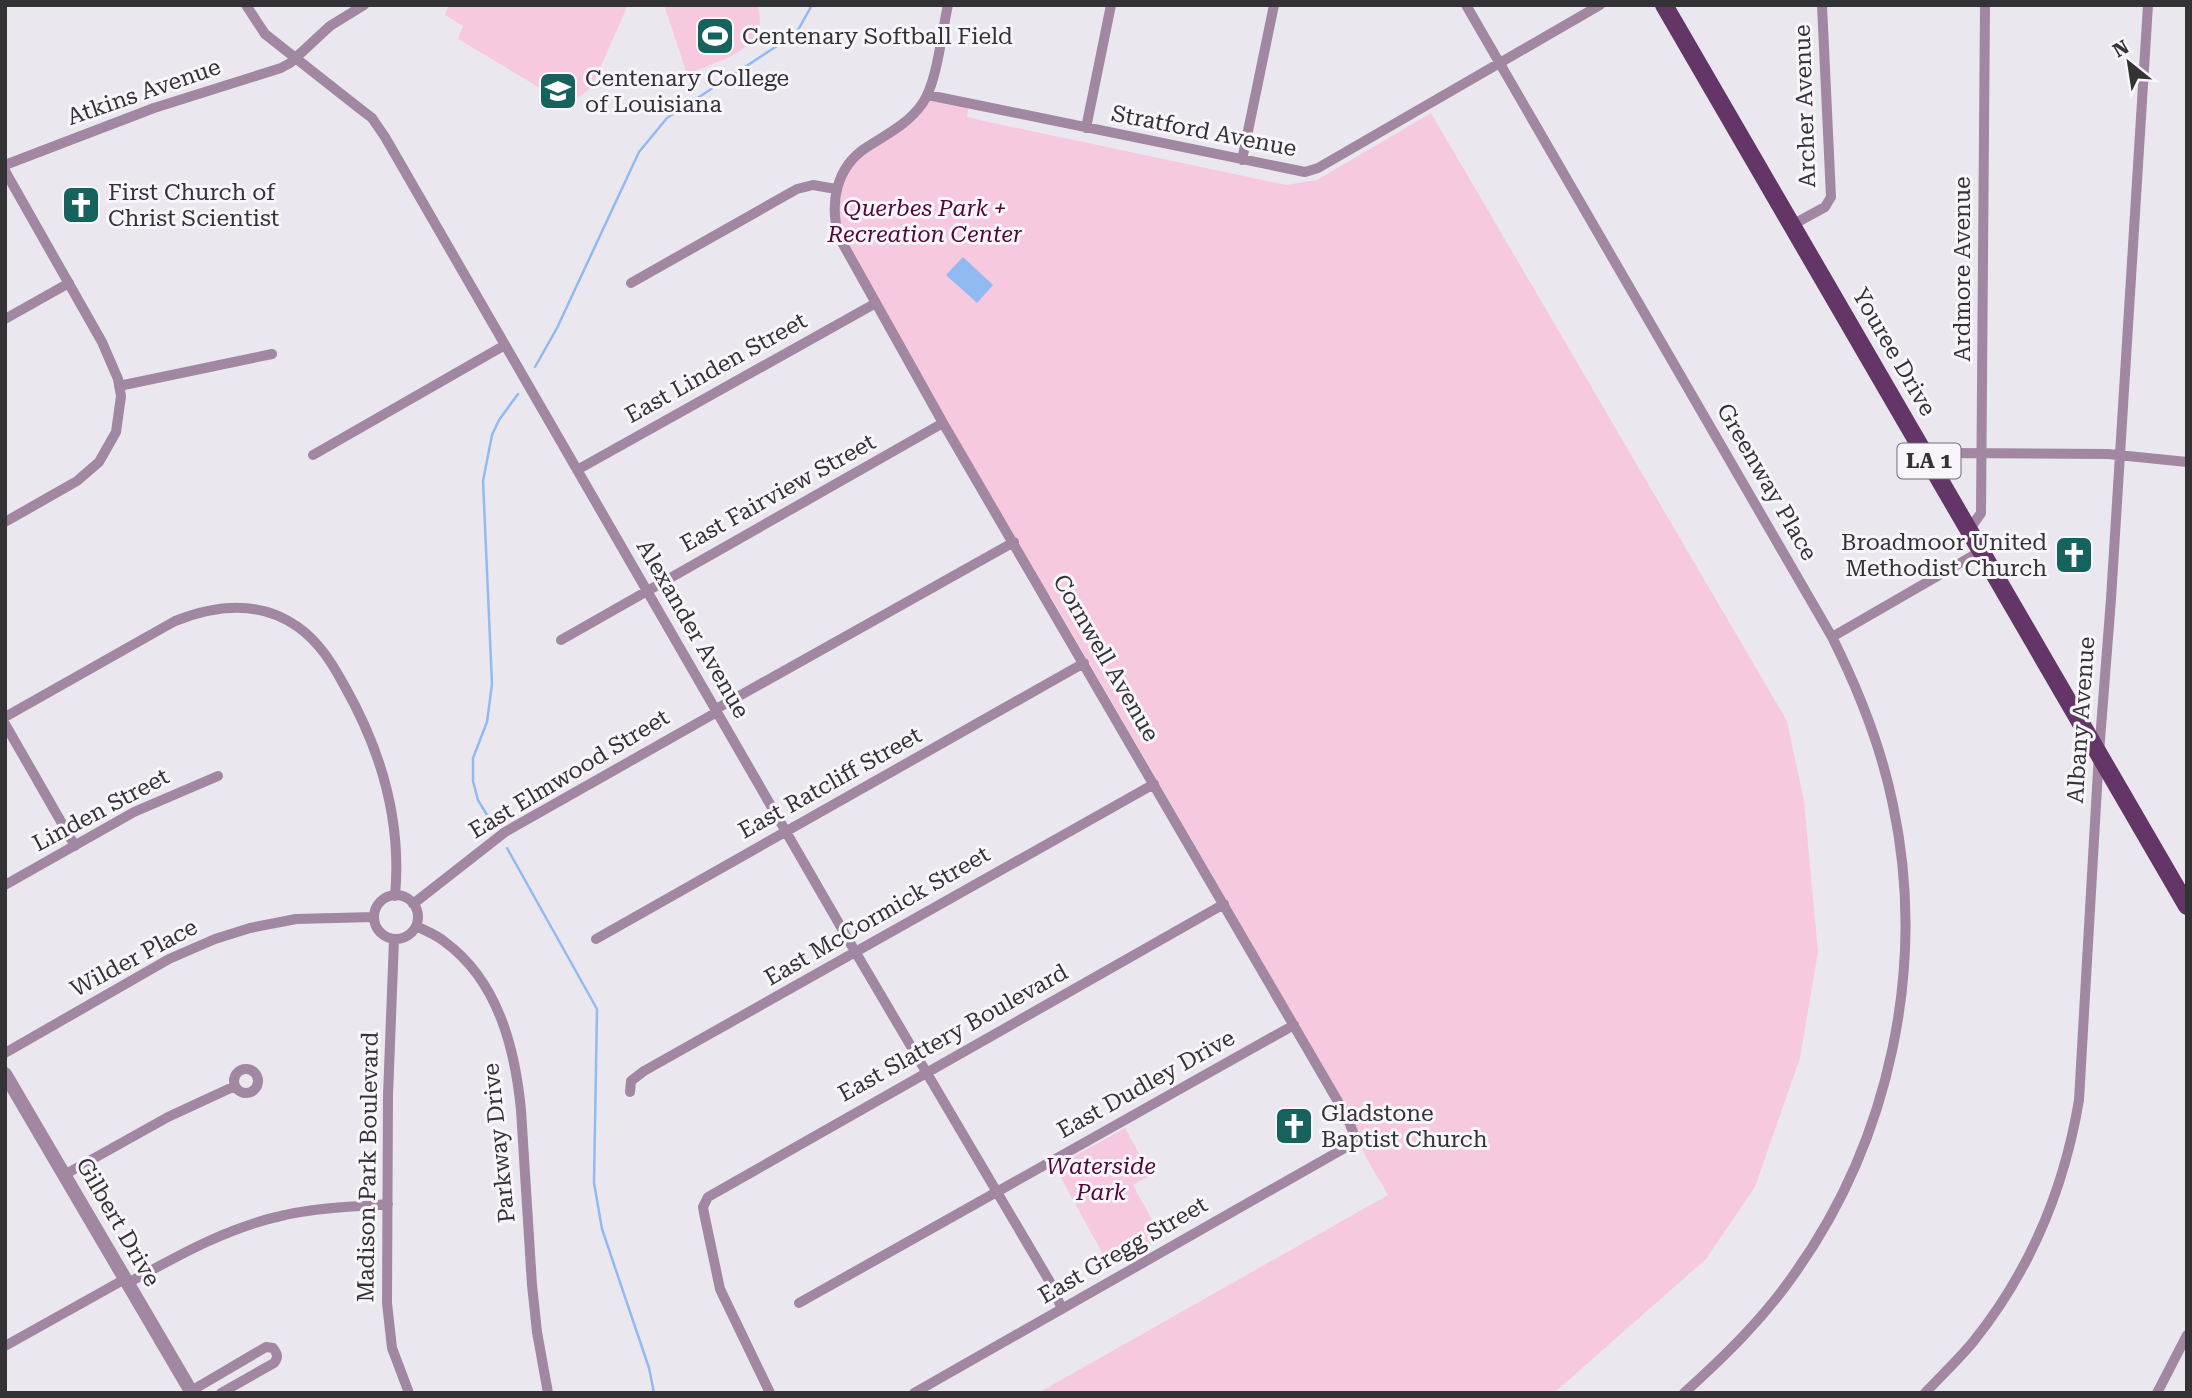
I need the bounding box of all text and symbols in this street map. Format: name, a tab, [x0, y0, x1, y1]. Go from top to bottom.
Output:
sports icon: Centenary Softball Field	[694, 15, 736, 57]
place label: Centenary Softball Field	[742, 23, 1013, 50]
street label: Archer Avenue	[1789, 24, 1821, 188]
north arrow	[2094, 28, 2164, 98]
text: N	[2109, 35, 2133, 62]
street label: Atkins Avenue	[64, 53, 224, 131]
place label: Centenary College of Louisiana	[585, 65, 789, 118]
school or university icon: Centenary College of Louisiana	[537, 70, 579, 112]
street label: Stratford Avenue	[1109, 100, 1299, 162]
street label: Ardmore Avenue	[1949, 176, 1976, 362]
place label: First Church of Christ Scientist	[108, 179, 280, 232]
church icon: First Church of Christ Scientist	[60, 184, 102, 226]
park label: Querbes Park + Recreation Center	[826, 195, 1023, 248]
street label: Youree Drive	[1847, 283, 1941, 421]
street label: East Linden Street	[621, 307, 812, 429]
street label: Greenway Place	[1711, 399, 1823, 565]
street label: East Fairview Street	[676, 428, 881, 558]
road number: LA 1	[1898, 444, 1960, 478]
place label: Broadmoor United Methodist Church	[1841, 529, 2047, 582]
church icon: Broadmoor United Methodist Church	[2053, 534, 2095, 576]
street label: Alexander Avenue	[631, 535, 755, 723]
street label: Cornwell Avenue	[1047, 570, 1165, 746]
street label: Albany Avenue	[2062, 636, 2100, 804]
street label: East Elmwood Street	[464, 703, 674, 844]
street label: East Ratcliff Street	[734, 721, 926, 844]
street label: Linden Street	[28, 763, 174, 857]
street label: East McCormick Street	[760, 840, 995, 992]
street label: Wilder Place	[66, 913, 202, 1003]
street label: East Slattery Boulevard	[834, 958, 1073, 1107]
street label: East Dudley Drive	[1053, 1024, 1239, 1144]
street label: Madison Park Boulevard	[352, 1031, 384, 1303]
street label: Parkway Drive	[477, 1062, 521, 1224]
place label: Gladstone Baptist Church	[1321, 1100, 1488, 1153]
church icon: Gladstone Baptist Church	[1273, 1105, 1315, 1147]
street label: Gilbert Drive	[70, 1153, 166, 1291]
park label: Waterside Park	[1046, 1153, 1156, 1206]
street label: East Gregg Street	[1034, 1190, 1213, 1309]

